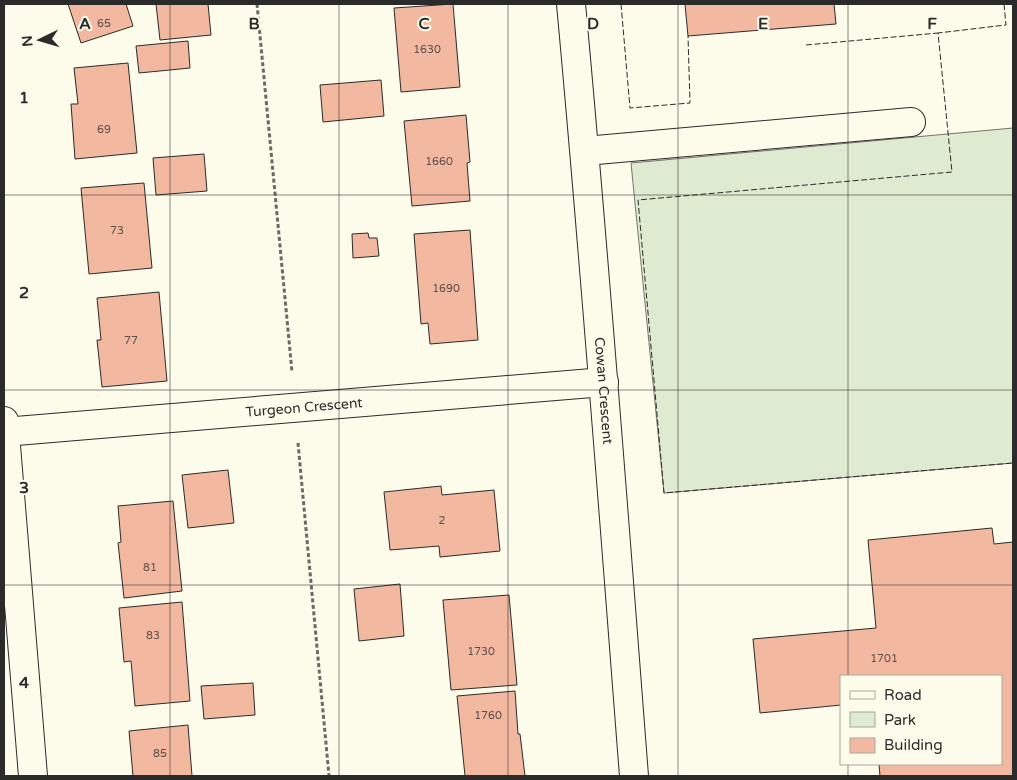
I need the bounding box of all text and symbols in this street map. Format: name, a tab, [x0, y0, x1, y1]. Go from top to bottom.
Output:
text: A	[79, 14, 91, 34]
text: B	[248, 14, 260, 34]
text: C	[418, 14, 430, 34]
text: D	[587, 14, 599, 34]
text: E	[758, 14, 768, 34]
text: F	[927, 14, 937, 34]
north arrow	[15, 15, 65, 65]
house number: 65	[97, 17, 111, 30]
text: N	[19, 35, 37, 47]
house number: 1630	[413, 43, 441, 56]
text: 1	[19, 88, 29, 108]
house number: 69	[97, 123, 111, 136]
house number: 1660	[425, 155, 453, 168]
house number: 73	[110, 224, 124, 237]
house number: 1690	[432, 282, 460, 295]
text: 2	[19, 283, 29, 303]
house number: 77	[124, 334, 138, 347]
street label: Cowan Crescent	[591, 336, 617, 446]
street label: Turgeon Crescent	[245, 394, 364, 420]
text: 3	[19, 478, 29, 498]
house number: 2	[439, 514, 446, 527]
house number: 81	[143, 561, 157, 574]
house number: 83	[146, 629, 160, 642]
house number: 1730	[467, 645, 495, 658]
house number: 1701	[870, 652, 898, 665]
text: 4	[19, 673, 29, 693]
legend	[840, 675, 1002, 765]
text: Road	[884, 686, 922, 704]
house number: 1760	[474, 709, 502, 722]
text: Park	[884, 711, 916, 729]
text: Building	[884, 736, 943, 754]
house number: 85	[153, 747, 167, 760]

